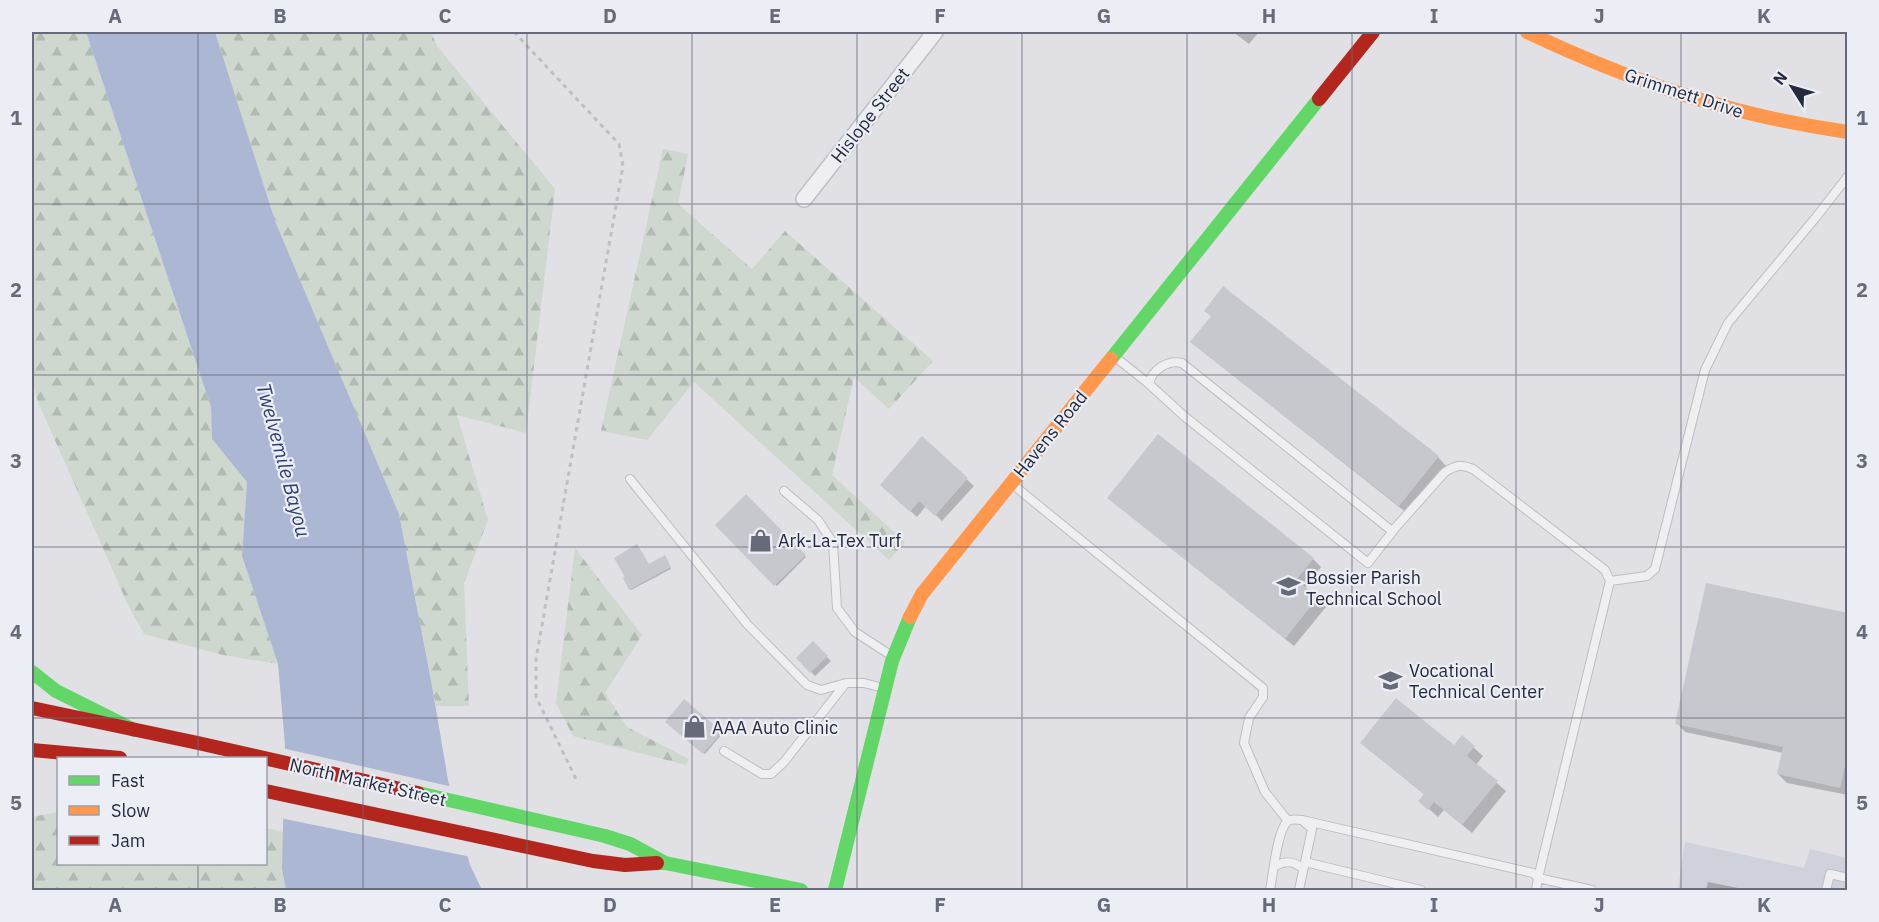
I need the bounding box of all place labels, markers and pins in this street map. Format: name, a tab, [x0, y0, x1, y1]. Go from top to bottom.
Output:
shop icon: Ark-La-Tex Turf	[747, 527, 773, 553]
place label: Ark-La-Tex Turf	[778, 529, 901, 552]
place label: Bossier Parish Technical School	[1306, 566, 1442, 610]
school or university icon: Bossier Parish Technical School	[1275, 574, 1301, 600]
place label: Vocational Technical Center	[1409, 659, 1544, 703]
school or university icon: Vocational Technical Center	[1378, 667, 1404, 693]
shop icon: AAA Auto Clinic	[681, 714, 707, 740]
place label: AAA Auto Clinic	[712, 716, 838, 739]

